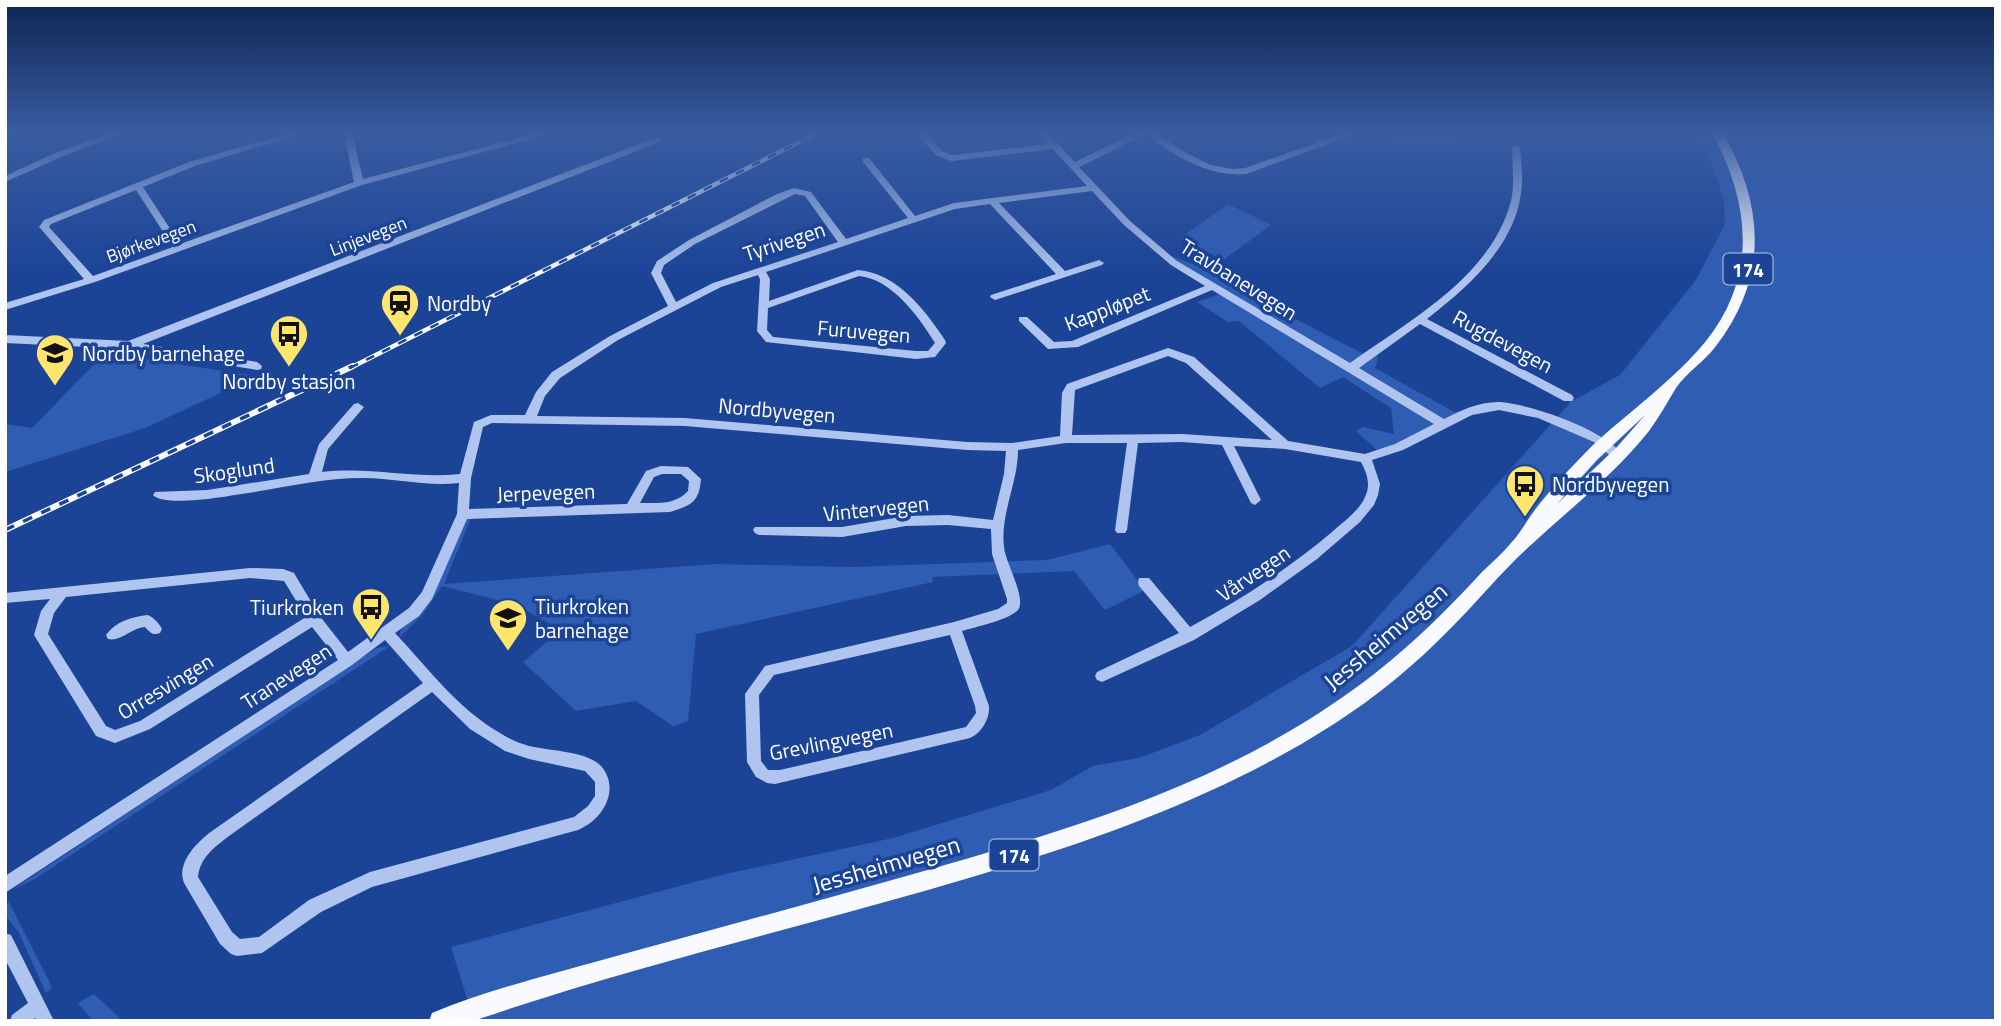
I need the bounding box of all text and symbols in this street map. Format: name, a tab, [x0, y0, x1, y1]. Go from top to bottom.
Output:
street label: Linjevegen	[325, 209, 411, 263]
street label: Bjørkevegen	[102, 212, 200, 270]
street label: Tyrivegen	[739, 213, 829, 269]
street label: Travbanevegen	[1174, 230, 1304, 328]
road number: 174	[1724, 254, 1772, 284]
street label: Kappløpet	[1059, 277, 1155, 339]
station icon: Nordby	[379, 282, 421, 337]
place label: Nordby	[427, 287, 491, 319]
street label: Rugdevegen	[1447, 301, 1559, 381]
street label: Furuvegen	[816, 311, 912, 351]
bus stop icon: Nordby stasjon	[268, 313, 310, 368]
school or university icon: Nordby barnehage	[34, 332, 76, 387]
place label: Nordby barnehage	[82, 337, 245, 369]
place label: Nordby stasjon	[222, 365, 356, 397]
street label: Nordbyvegen	[717, 389, 837, 431]
street label: Skoglund	[191, 448, 277, 492]
bus stop icon: Nordbyvegen	[1504, 463, 1546, 518]
place label: Nordbyvegen	[1552, 468, 1669, 500]
street label: Jerpevegen	[496, 474, 596, 510]
street label: Vintervegen	[821, 487, 931, 529]
street label: Vårvegen	[1210, 537, 1296, 609]
street label: Jessheimvegen	[1315, 573, 1455, 699]
bus stop icon: Tiurkroken	[350, 586, 392, 641]
place label: Tiurkroken barnehage	[535, 590, 629, 646]
place label: Tiurkroken	[250, 591, 344, 623]
school or university icon: Tiurkroken barnehage	[487, 597, 529, 652]
street label: Tranevegen	[235, 635, 337, 717]
street label: Orresvingen	[111, 645, 219, 727]
street label: Grevlingvegen	[766, 713, 896, 769]
street label: Jessheimvegen	[808, 826, 964, 902]
road number: 174	[990, 840, 1038, 870]

